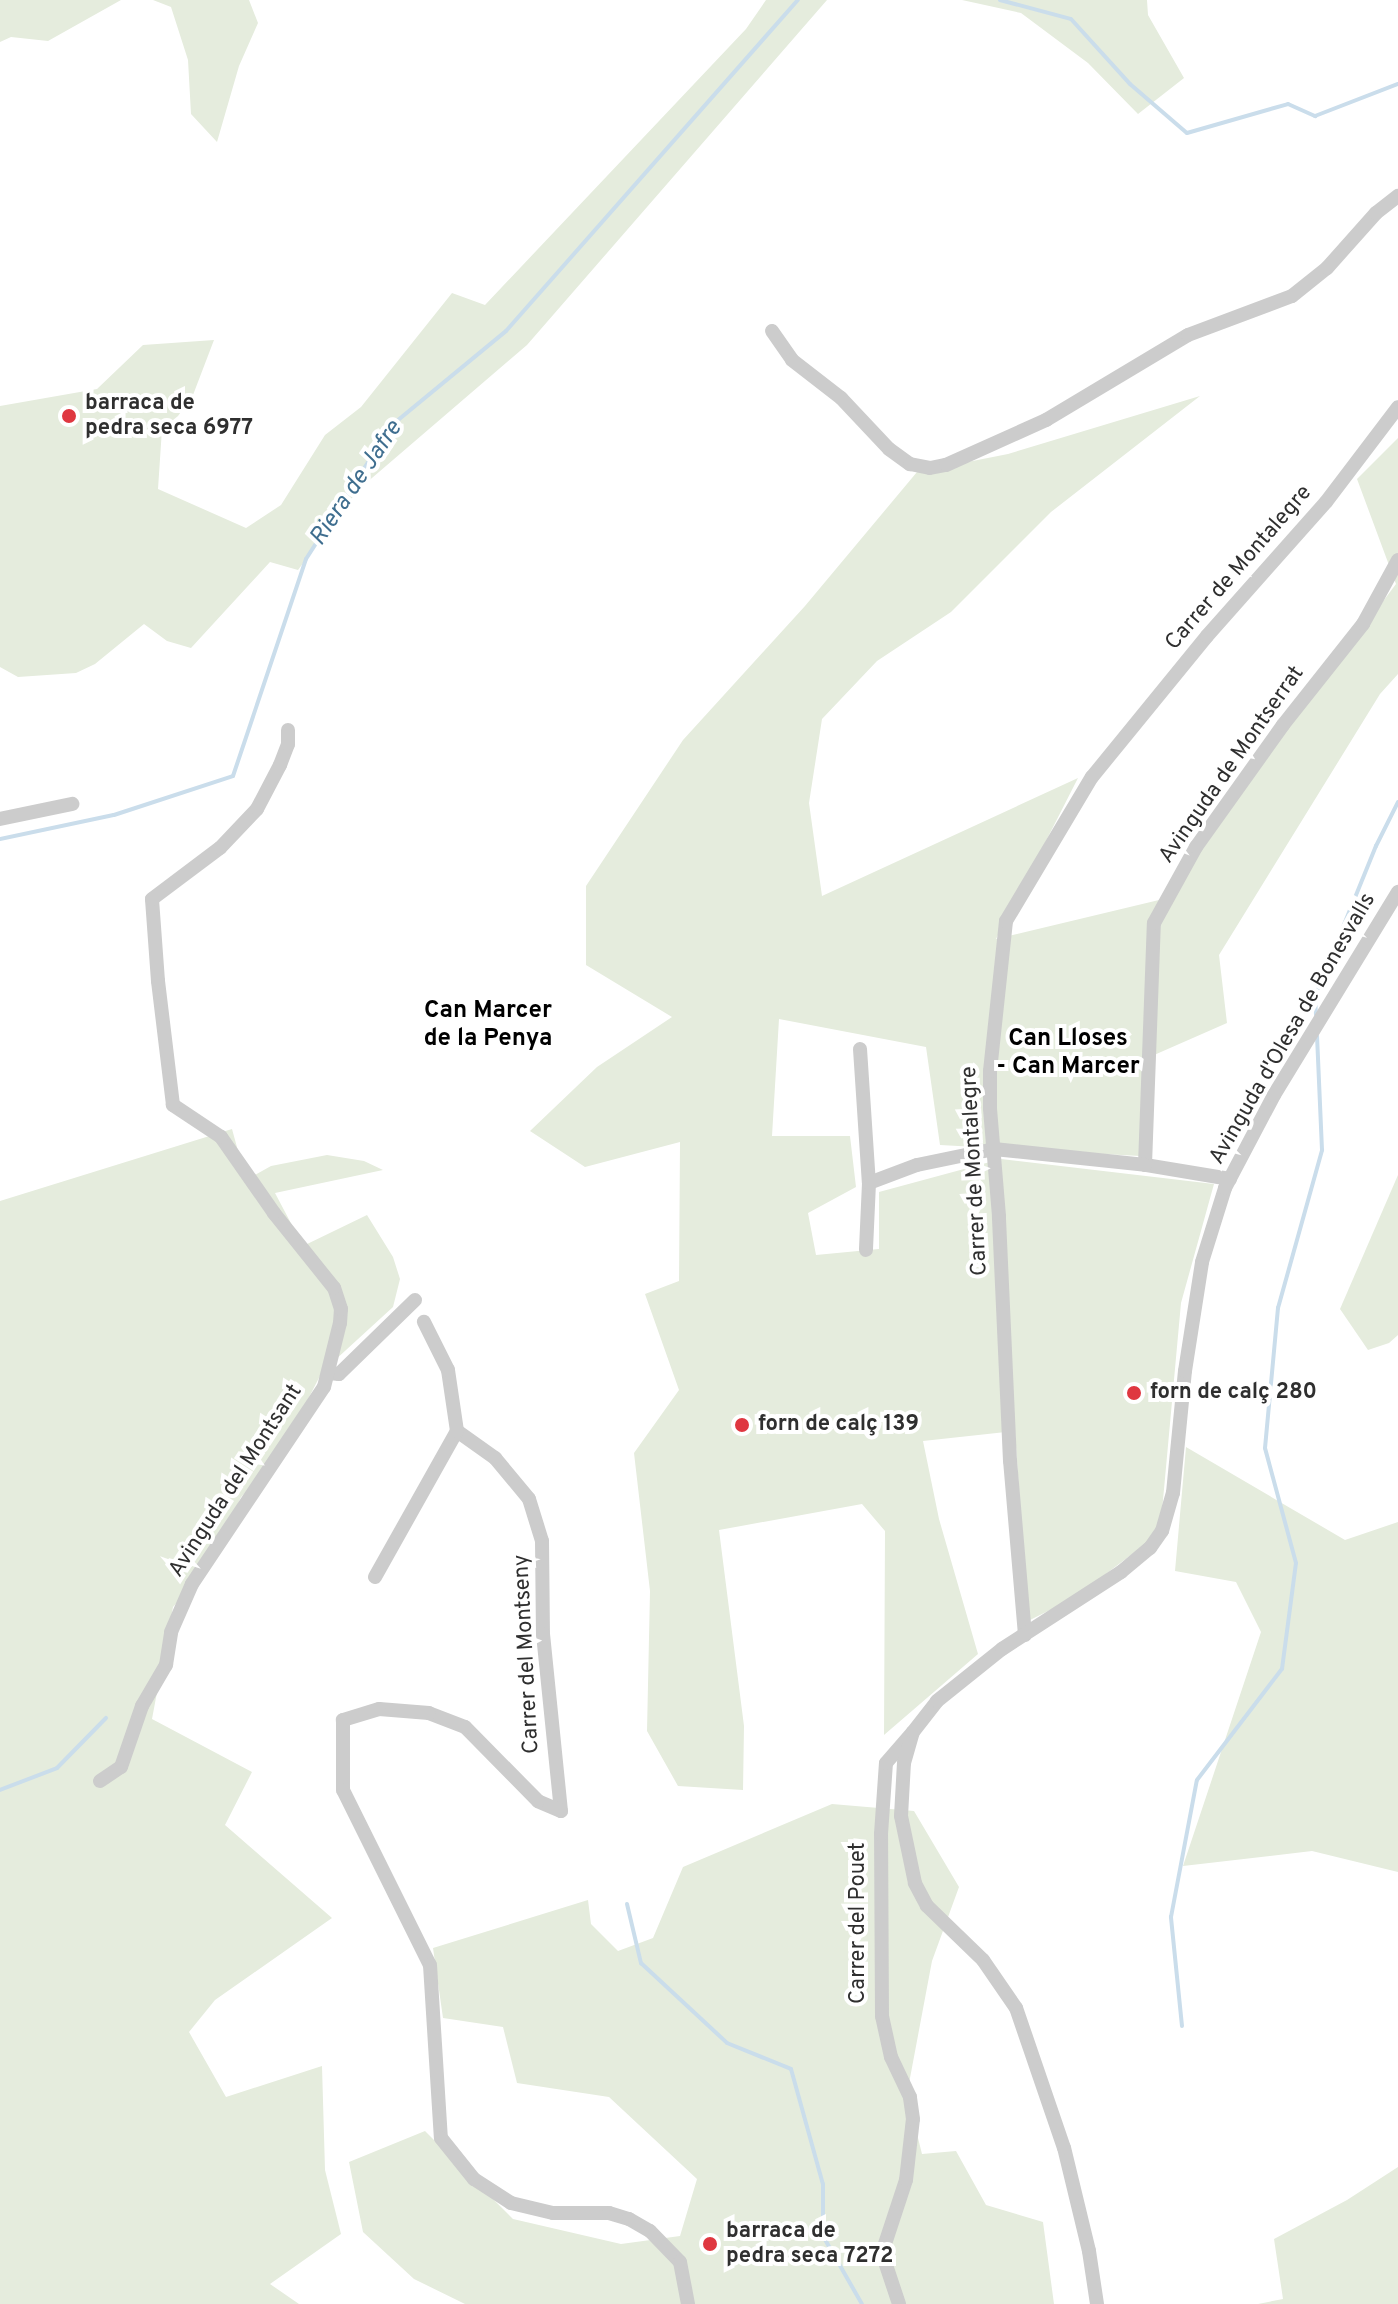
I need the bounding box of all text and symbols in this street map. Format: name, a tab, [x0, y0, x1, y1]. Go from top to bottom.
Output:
place label: barraca de pedra seca 6977	[85, 390, 253, 442]
marker: barraca de pedra seca 6977	[60, 407, 78, 425]
water label: Riera de Jafre	[305, 416, 409, 552]
street label: Carrer de Montalegre	[1160, 480, 1318, 656]
street label: Avinguda de Montserrat	[1154, 661, 1310, 869]
street label: Avinguda d'Olesa de Bonesvalls	[1204, 889, 1382, 1169]
district label: Can Marcer de la Penya	[424, 998, 552, 1054]
district label: Can Lloses - Can Marcer	[996, 1026, 1140, 1082]
street label: Carrer de Montalegre	[956, 1066, 994, 1276]
street label: Avinguda del Montsant	[164, 1380, 308, 1582]
place label: forn de calç 280	[1150, 1380, 1317, 1406]
marker: forn de calç 280	[1125, 1384, 1143, 1402]
place label: forn de calç 139	[758, 1412, 919, 1438]
marker: forn de calç 139	[733, 1416, 751, 1434]
street label: Carrer del Montseny	[509, 1554, 545, 1754]
street label: Carrer del Pouet	[846, 1842, 872, 2004]
place label: barraca de pedra seca 7272	[726, 2218, 893, 2270]
marker: barraca de pedra seca 7272	[701, 2235, 719, 2253]

